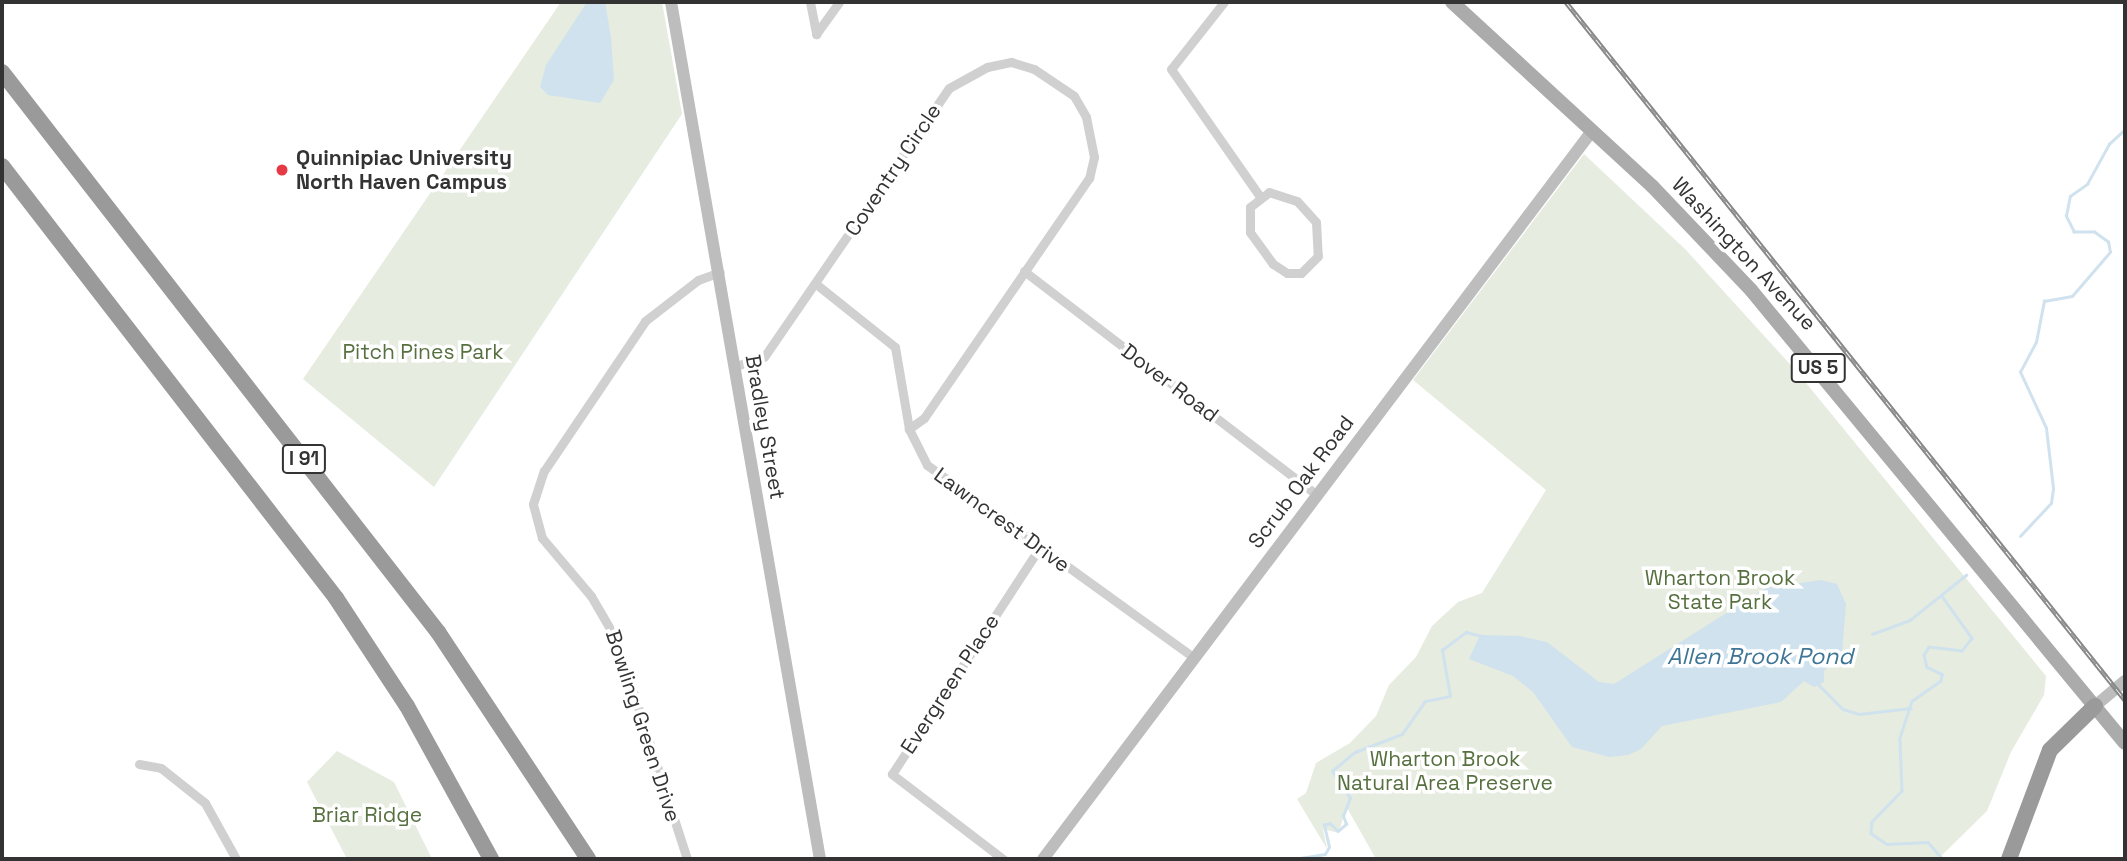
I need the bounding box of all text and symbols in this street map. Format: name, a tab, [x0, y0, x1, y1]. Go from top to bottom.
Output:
street label: Coventry Circle	[839, 99, 947, 241]
place label: Quinnipiac University North Haven Campus	[296, 145, 512, 195]
marker: Quinnipiac University North Haven Campus	[274, 162, 290, 178]
street label: Washington Avenue	[1666, 172, 1822, 336]
street label: Dover Road	[1117, 338, 1223, 428]
park label: Pitch Pines Park	[342, 339, 504, 365]
road number: US 5	[1790, 352, 1846, 384]
street label: Bradley Street	[740, 353, 790, 501]
street label: Scrub Oak Road	[1243, 411, 1359, 553]
road number: I 91	[281, 444, 327, 474]
street label: Lawncrest Drive	[929, 462, 1075, 578]
park label: Wharton Brook State Park	[1645, 565, 1795, 615]
street label: Evergreen Place	[895, 609, 1005, 759]
street label: Bowling Green Drive	[600, 627, 686, 825]
water label: Allen Brook Pond	[1667, 642, 1853, 670]
park label: Wharton Brook Natural Area Preserve	[1337, 746, 1553, 796]
park label: Briar Ridge	[312, 802, 422, 828]

